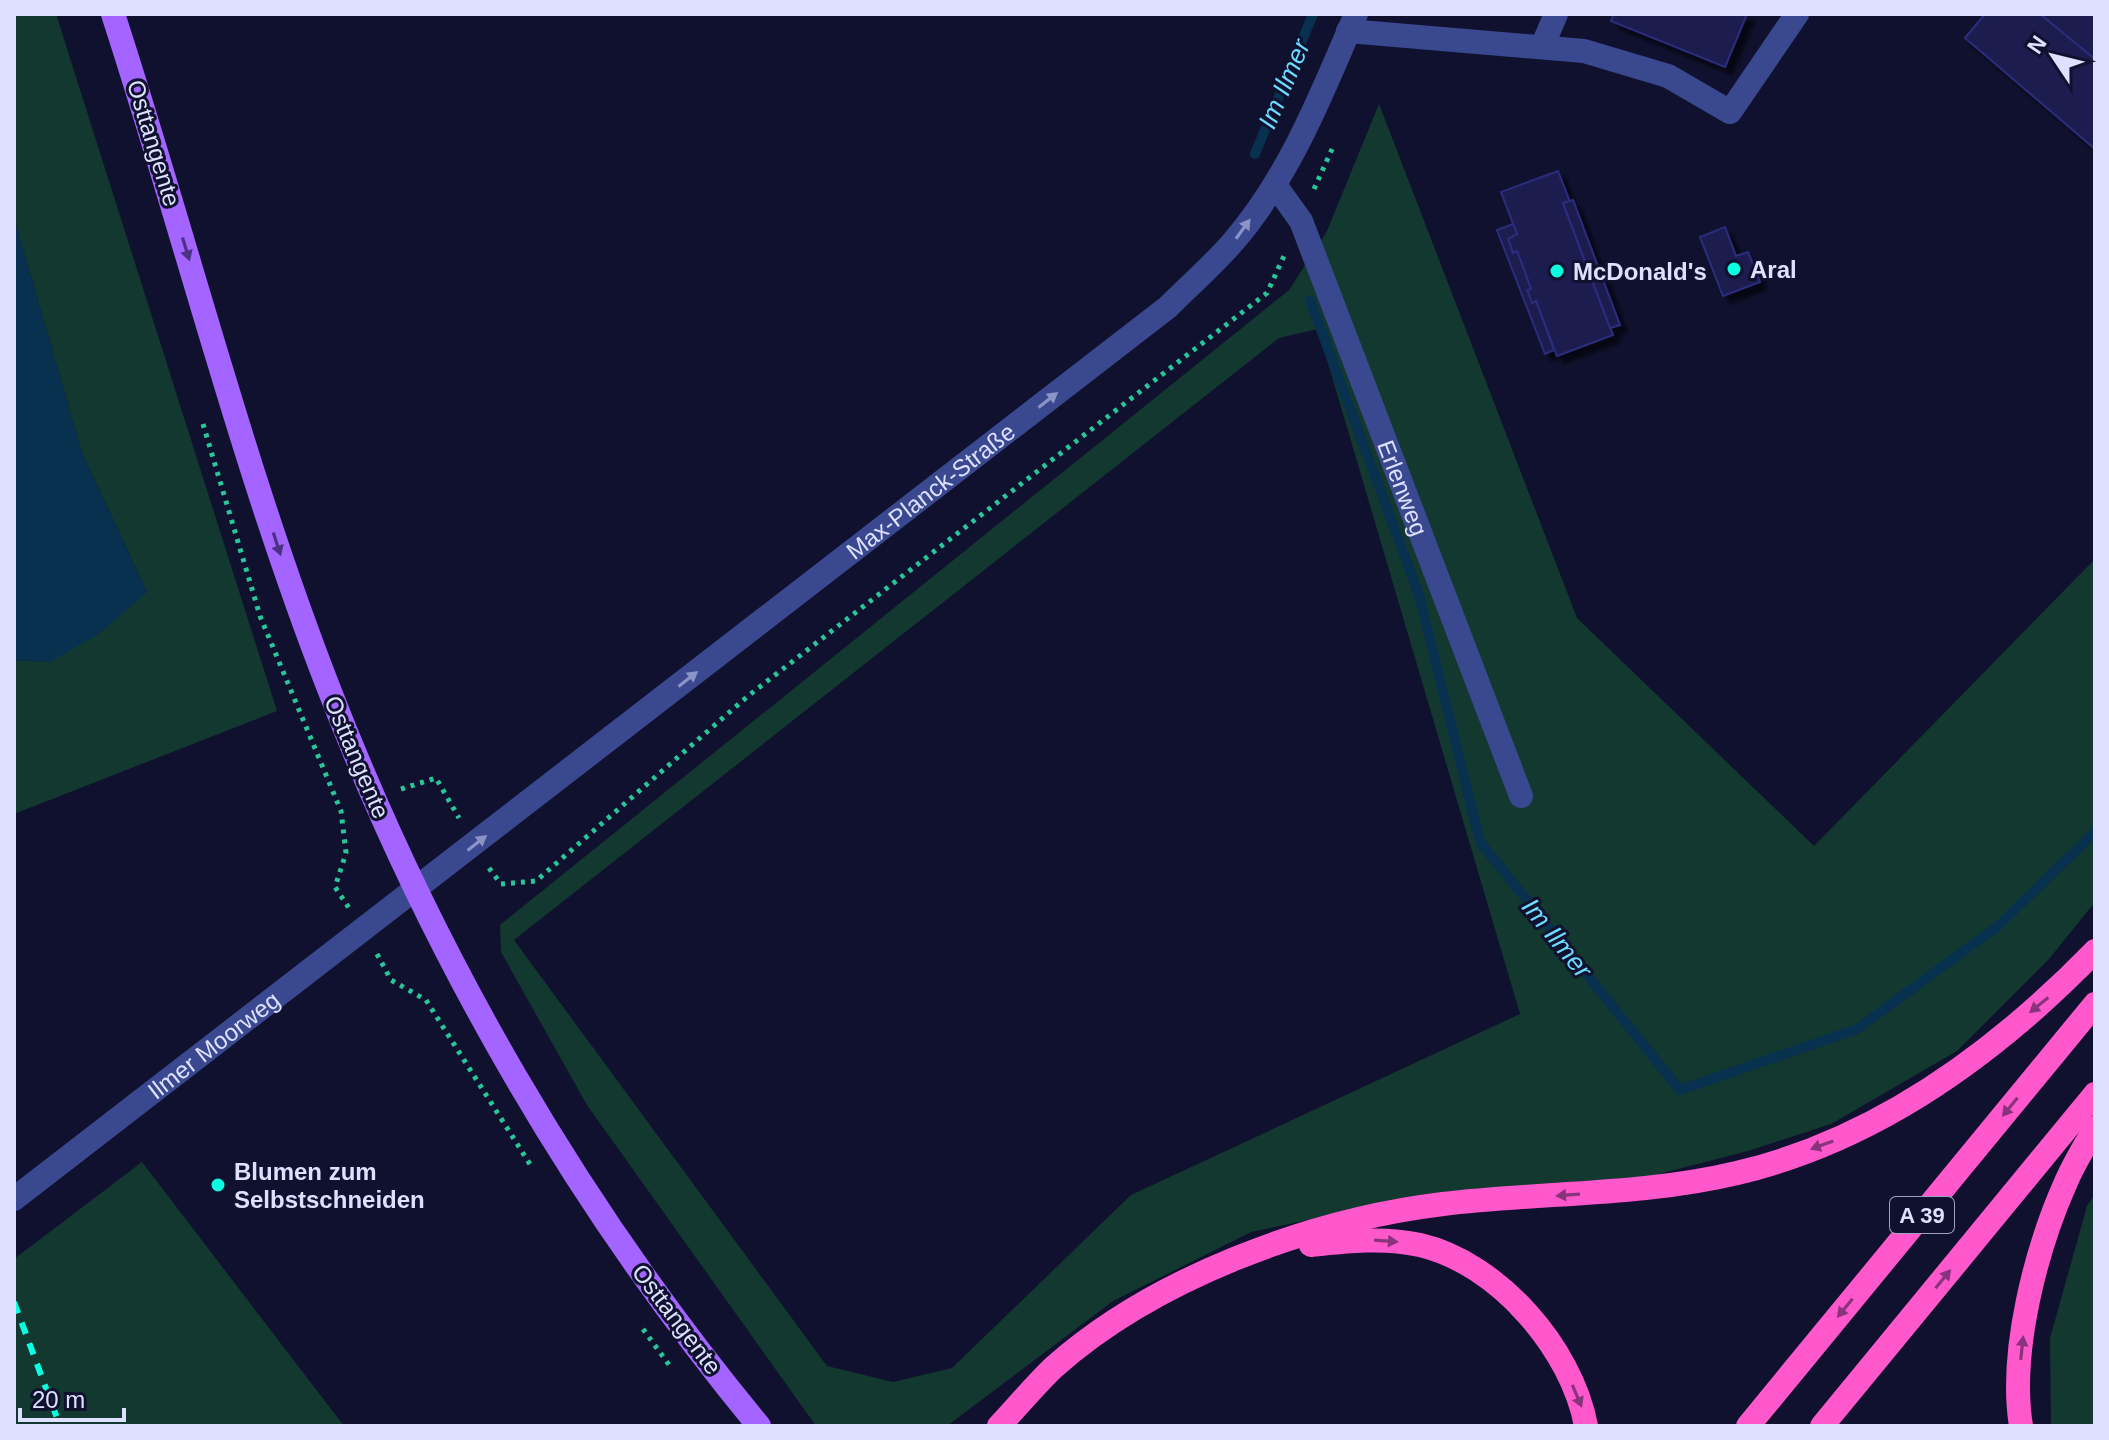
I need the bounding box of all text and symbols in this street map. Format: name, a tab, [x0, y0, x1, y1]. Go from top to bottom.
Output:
north arrow	[2013, 16, 2093, 96]
text: N	[2022, 31, 2052, 58]
water label: Im Ilmer	[1252, 34, 1317, 133]
street label: Osttangente	[122, 77, 186, 209]
one-way arrow	[1235, 218, 1250, 239]
one-way arrow	[180, 237, 193, 261]
place label: Aral	[1750, 256, 1797, 283]
place label: McDonald's	[1573, 258, 1707, 285]
marker: Aral	[1725, 260, 1743, 278]
marker: McDonald's	[1548, 262, 1566, 280]
one-way arrow	[1038, 392, 1059, 408]
street label: Max-Planck-Straße	[841, 417, 1020, 564]
street label: Erlenweg	[1373, 436, 1434, 539]
one-way arrow	[272, 532, 284, 556]
one-way arrow	[678, 671, 698, 688]
street label: Osttangente	[319, 692, 395, 822]
one-way arrow	[467, 835, 487, 852]
water label: Im Ilmer	[1516, 892, 1599, 985]
street label: Ilmer Moorweg	[142, 986, 284, 1104]
one-way arrow	[2029, 997, 2049, 1013]
one-way arrow	[2002, 1097, 2019, 1117]
one-way arrow	[1810, 1140, 1834, 1152]
place label: Blumen zum Selbstschneiden	[234, 1158, 425, 1213]
marker: Blumen zum Selbstschneiden	[209, 1176, 227, 1194]
one-way arrow	[1555, 1189, 1580, 1202]
road number: A 39	[1890, 1197, 1954, 1233]
one-way arrow	[1374, 1235, 1399, 1248]
street label: Osttangente	[627, 1259, 727, 1379]
one-way arrow	[1934, 1269, 1951, 1289]
one-way arrow	[1837, 1298, 1854, 1318]
one-way arrow	[2015, 1335, 2028, 1360]
scale bar	[20, 1372, 124, 1422]
one-way arrow	[1570, 1384, 1583, 1408]
text: 20 m	[32, 1386, 85, 1413]

